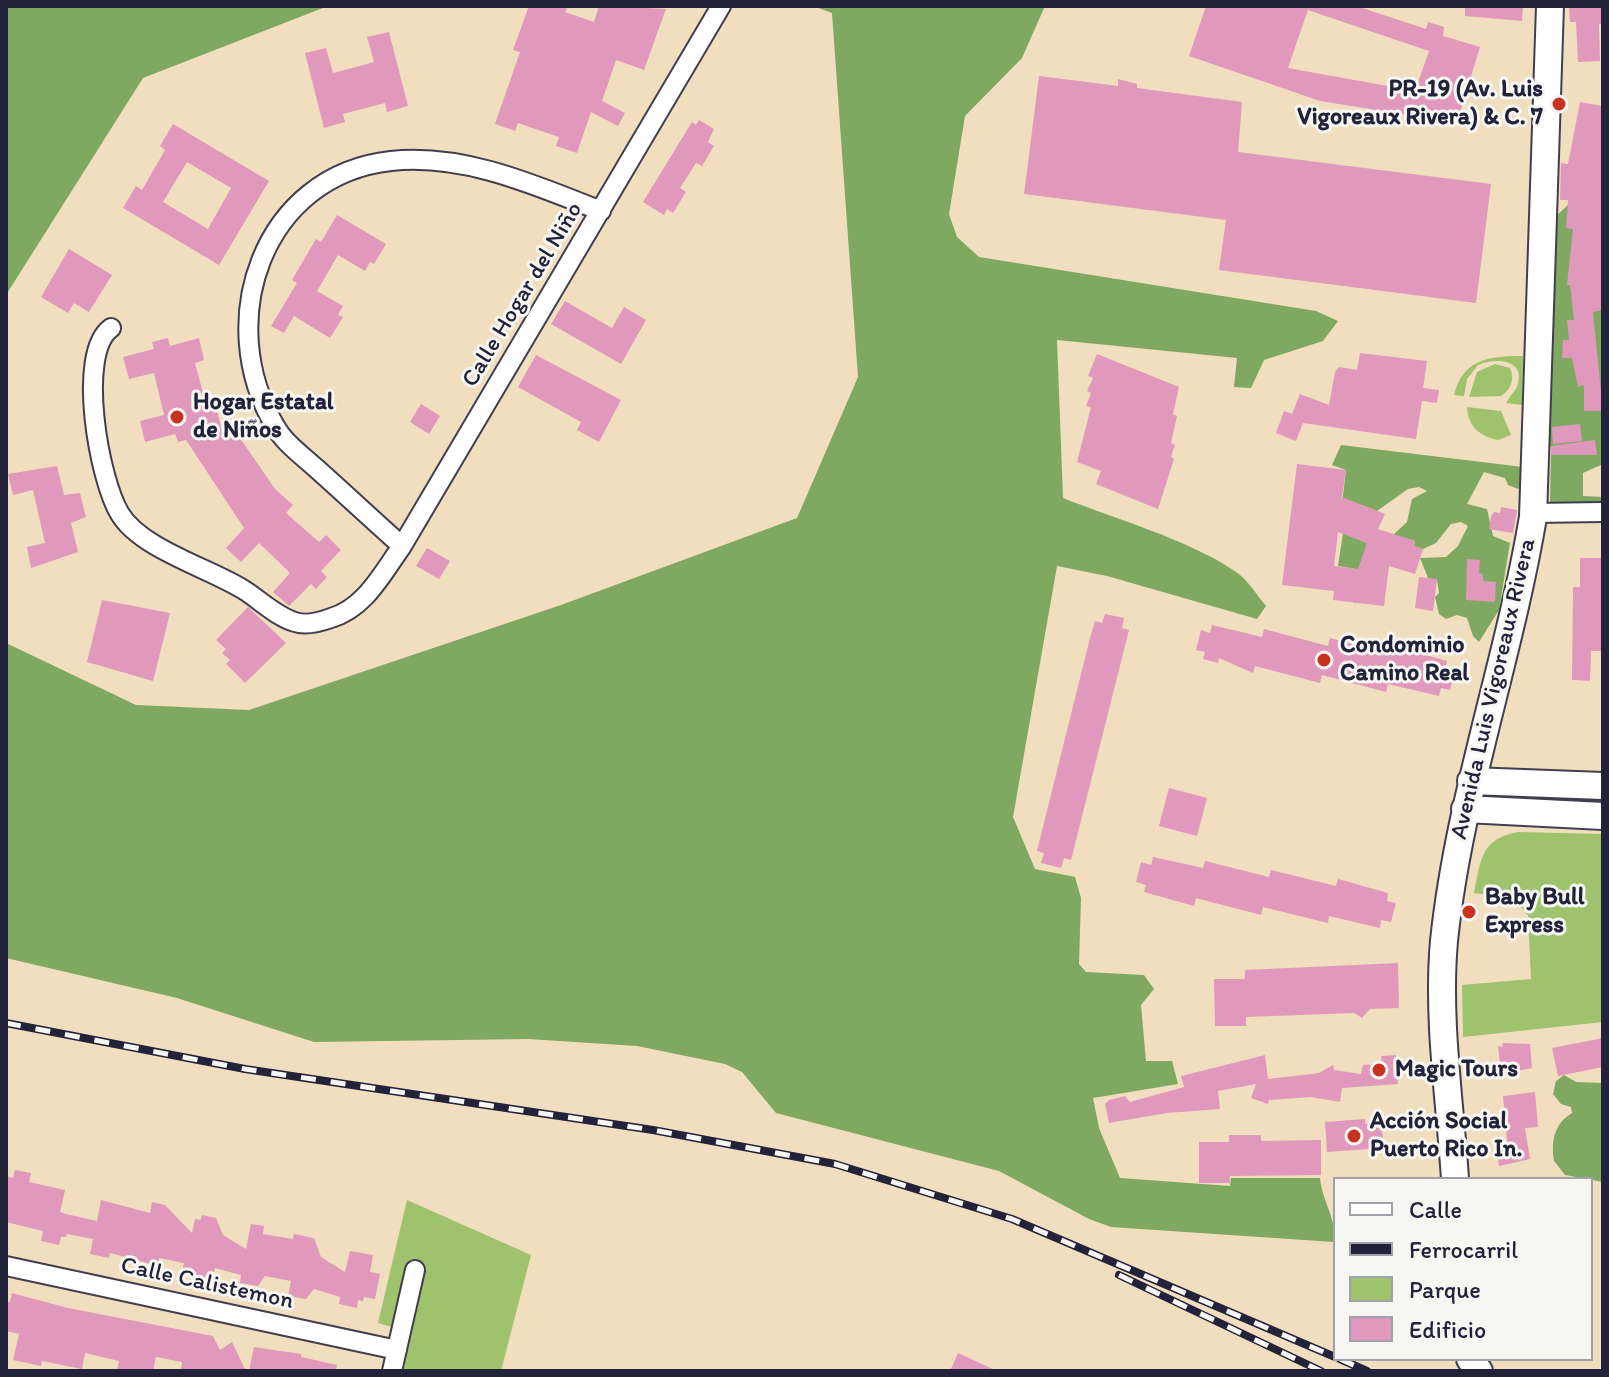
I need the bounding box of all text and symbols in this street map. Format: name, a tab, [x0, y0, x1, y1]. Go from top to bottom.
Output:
place label: PR-19 (Av. Luis Vigoreaux Rivera) & C. 7	[1297, 76, 1543, 132]
marker: PR-19 (Av. Luis Vigoreaux Rivera) & C. 7	[1550, 95, 1568, 113]
street label: Calle Hogar del Niño	[456, 197, 590, 393]
place label: Hogar Estatal de Niños	[193, 389, 333, 445]
marker: Hogar Estatal de Niños	[168, 408, 186, 426]
street label: Avenida Luis Vigoreaux Rivera	[1445, 536, 1543, 842]
place label: Condominio Camino Real	[1340, 632, 1469, 688]
marker: Condominio Camino Real	[1315, 651, 1333, 669]
place label: Baby Bull Express	[1485, 884, 1585, 940]
marker: Baby Bull Express	[1460, 903, 1478, 921]
place label: Magic Tours	[1395, 1056, 1518, 1084]
marker: Magic Tours	[1370, 1061, 1388, 1079]
place label: Acción Social Puerto Rico In.	[1370, 1108, 1522, 1164]
marker: Acción Social Puerto Rico In.	[1345, 1127, 1363, 1145]
legend	[1333, 1177, 1593, 1361]
text: Calle	[1409, 1195, 1462, 1224]
text: Ferrocarril	[1409, 1235, 1518, 1264]
street label: Calle Calistemon	[118, 1252, 296, 1316]
text: Parque	[1409, 1275, 1481, 1304]
text: Edificio	[1409, 1315, 1486, 1344]

